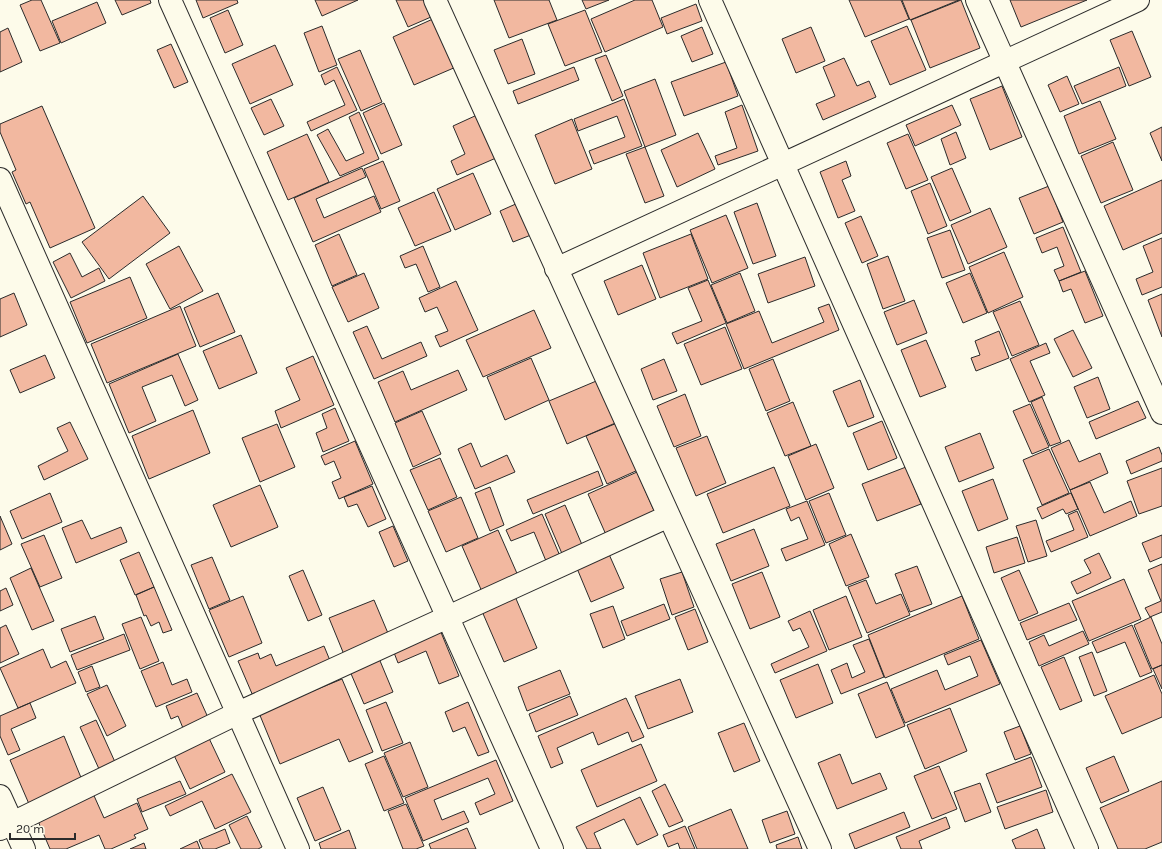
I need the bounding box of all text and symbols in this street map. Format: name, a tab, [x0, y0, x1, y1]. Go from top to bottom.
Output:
scale bar	[10, 815, 75, 841]
text: 20 m	[16, 822, 44, 836]

